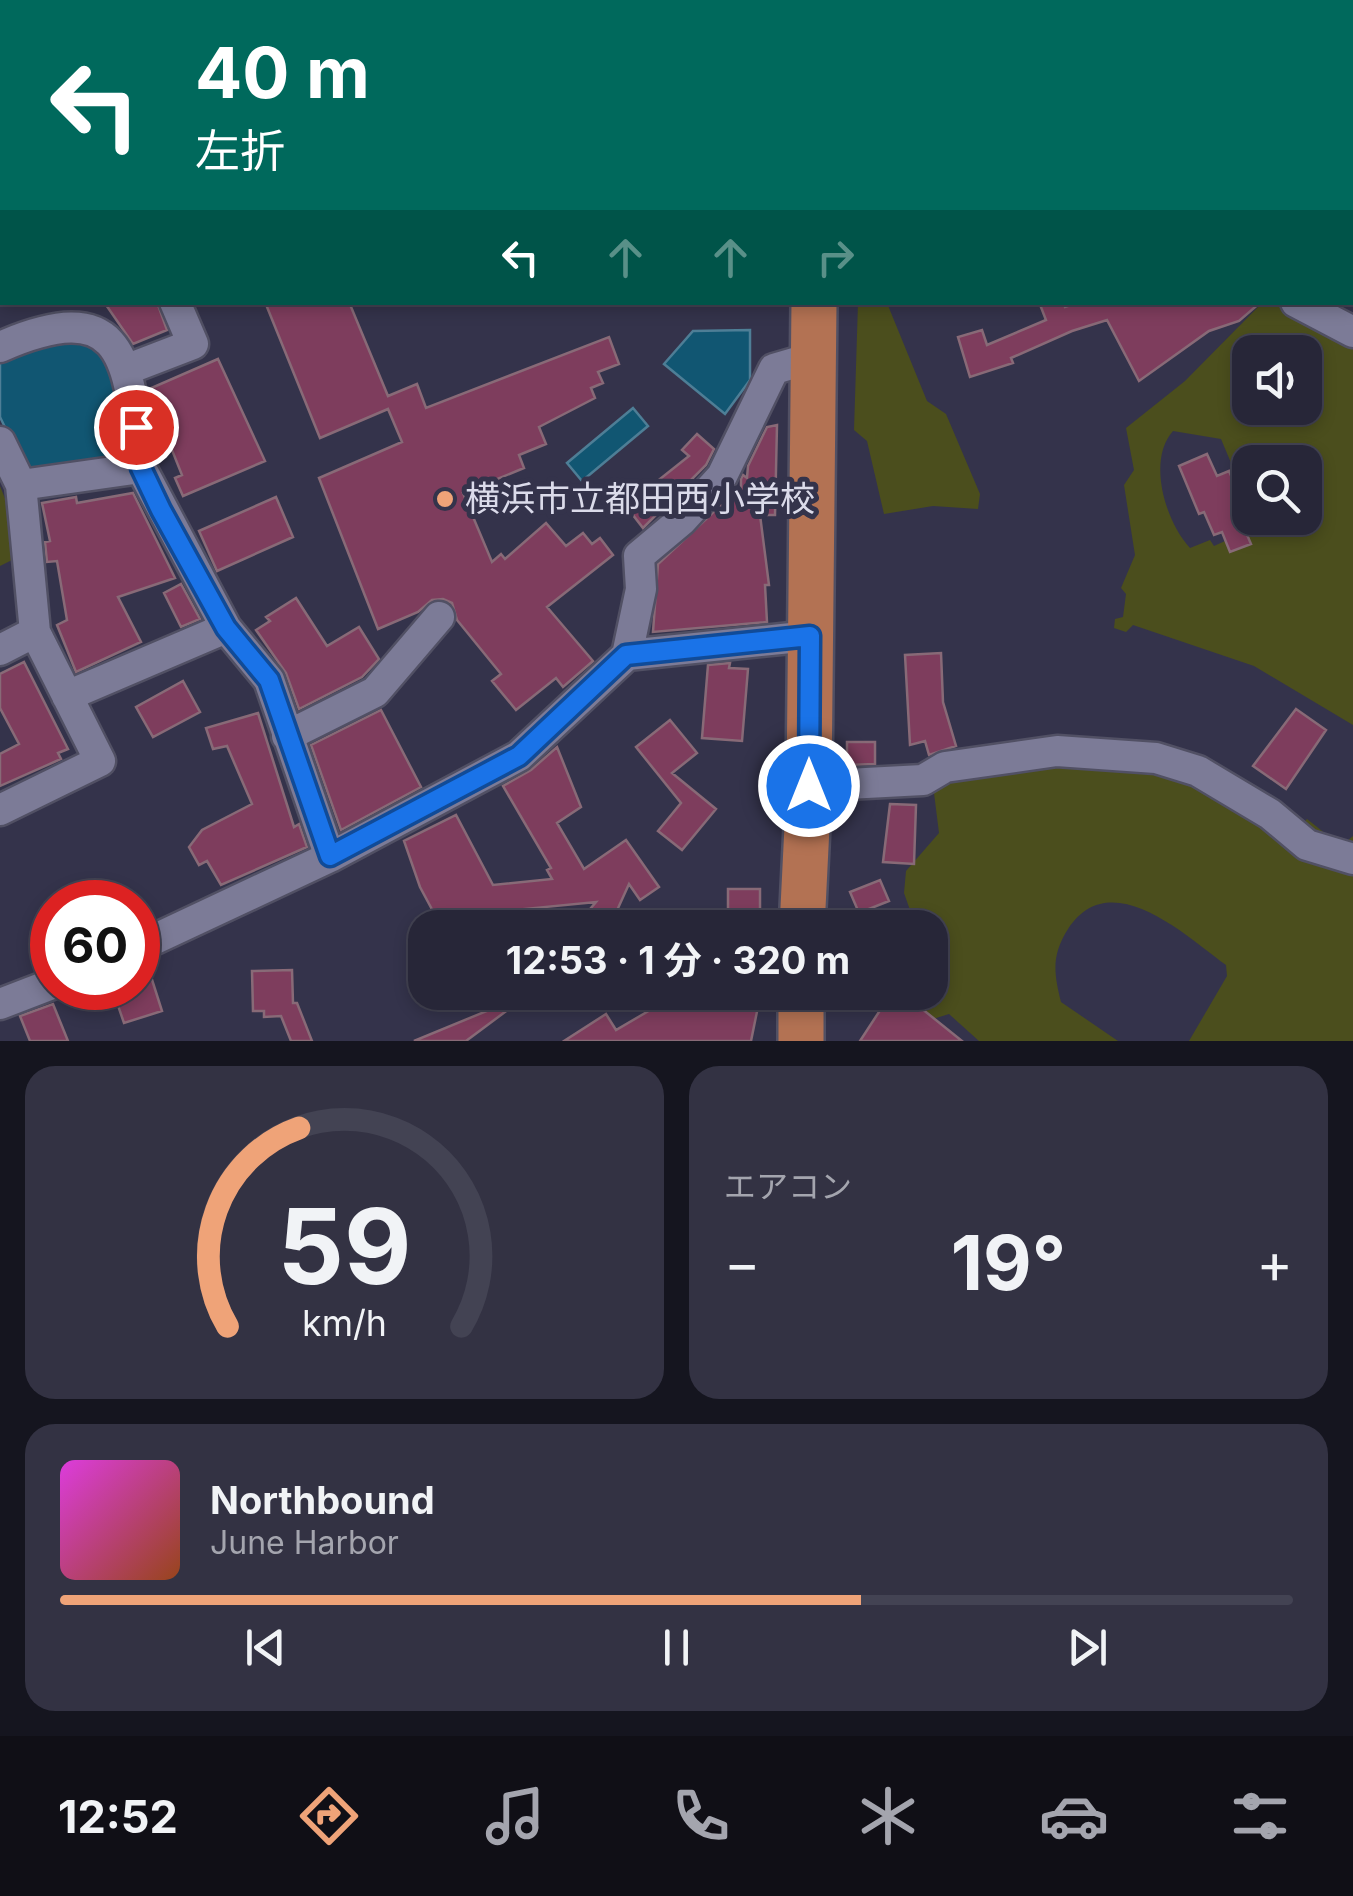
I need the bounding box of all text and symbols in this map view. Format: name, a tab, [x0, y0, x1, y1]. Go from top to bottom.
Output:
text: 40 m	[195, 30, 370, 115]
icon: left	[30, 40, 160, 170]
text: 左折	[195, 123, 285, 178]
icon: left	[493, 230, 548, 285]
icon: ahead	[598, 230, 653, 285]
icon: ahead	[703, 230, 758, 285]
icon: right	[808, 230, 863, 285]
map controls	[1232, 335, 1322, 535]
button: sound	[1232, 335, 1322, 425]
pin	[94, 385, 179, 470]
icon: arrive	[109, 400, 164, 455]
button: search	[1232, 445, 1322, 535]
place label: 横浜市立都田西小学校	[465, 477, 815, 519]
marker: 横浜市立都田西小学校	[434, 488, 456, 510]
position arrow	[757, 734, 861, 838]
speed limit sign: 60	[30, 880, 160, 1010]
text: 12:53 · 1 分 · 320 m	[506, 937, 850, 983]
text: エアコン	[724, 1167, 852, 1206]
text: 59	[277, 1183, 412, 1309]
text: 19°	[951, 1217, 1066, 1308]
text: −	[724, 1230, 760, 1296]
text: +	[1257, 1230, 1293, 1296]
text: km/h	[302, 1301, 387, 1345]
text: Northbound	[210, 1477, 435, 1523]
text: June Harbor	[210, 1523, 399, 1562]
icon: previous	[238, 1620, 293, 1675]
icon: pause	[649, 1620, 704, 1675]
icon: next	[1060, 1620, 1115, 1675]
icon: directions	[294, 1781, 364, 1851]
icon: music	[480, 1781, 550, 1851]
icon: phone	[666, 1781, 736, 1851]
icon: climate	[853, 1781, 923, 1851]
icon: car	[1039, 1781, 1109, 1851]
icon: filters	[1225, 1781, 1295, 1851]
text: 12:52	[58, 1789, 178, 1844]

